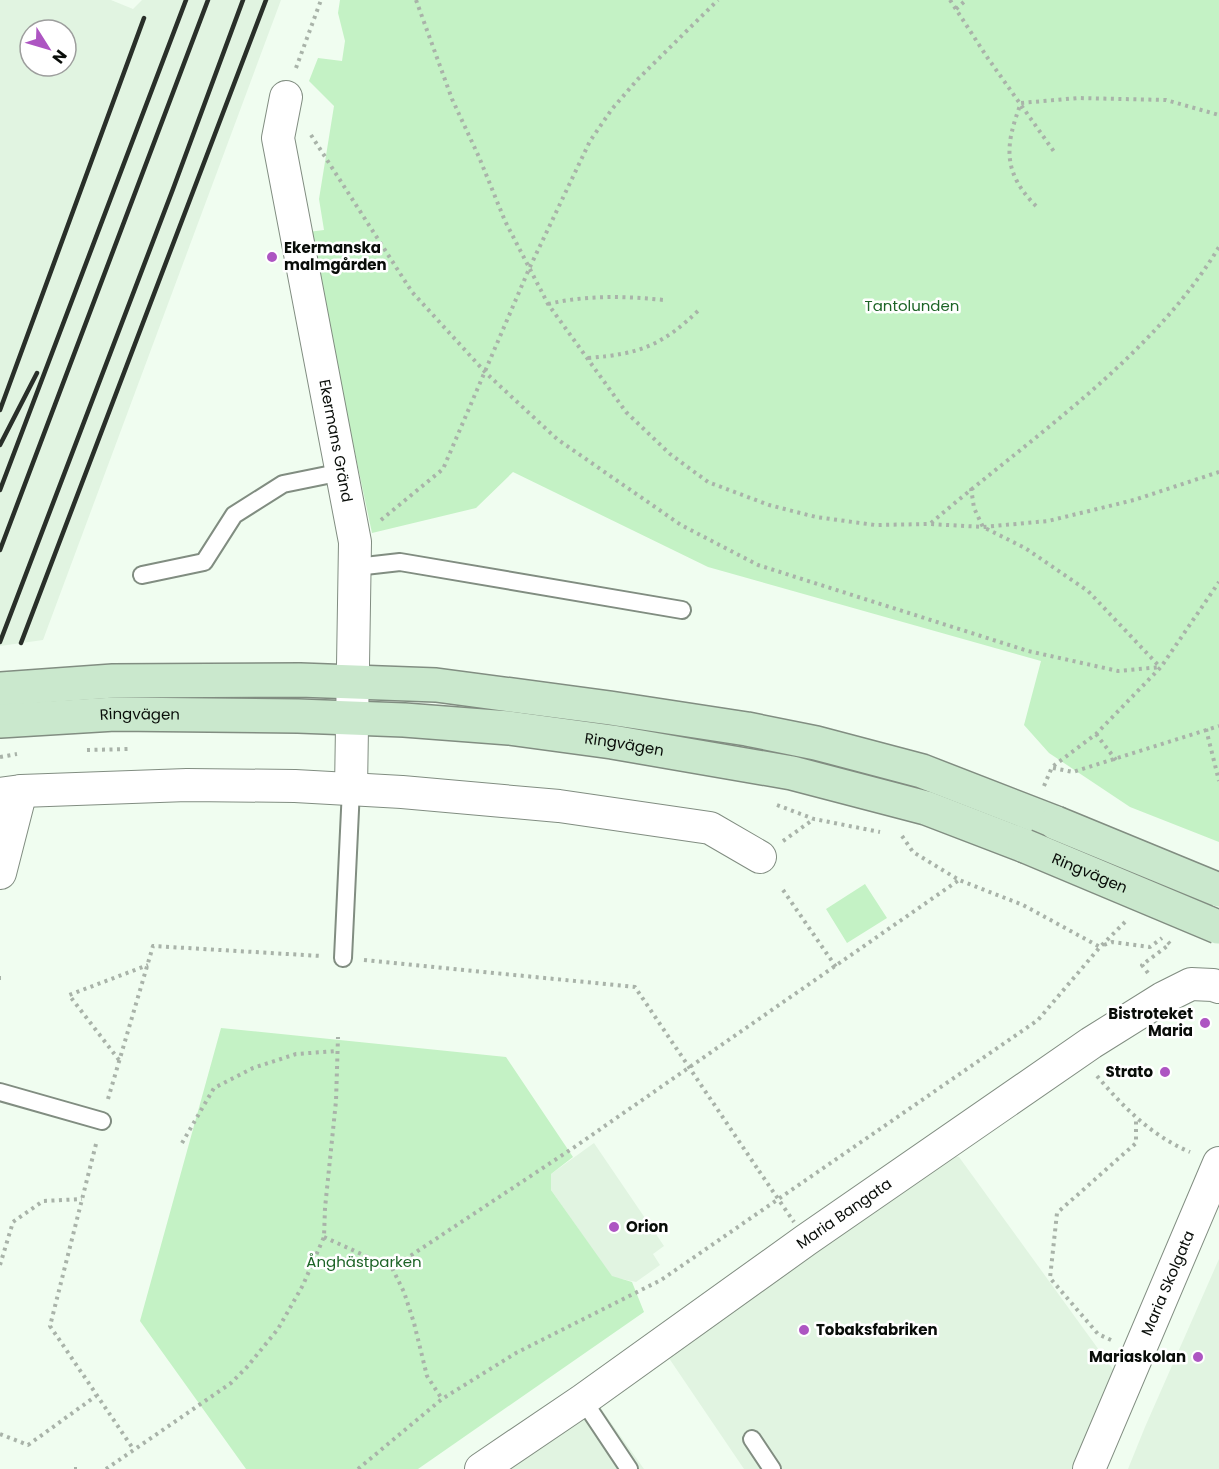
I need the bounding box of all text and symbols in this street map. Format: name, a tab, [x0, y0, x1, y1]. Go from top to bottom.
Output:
north arrow	[18, 18, 78, 78]
text: N	[47, 45, 72, 68]
place label: Ekermanska malmgården	[284, 237, 387, 275]
marker: Ekermanska malmgården	[265, 250, 279, 264]
park label: Tantolunden	[865, 295, 959, 316]
street label: Ekermans Gränd	[314, 378, 358, 504]
street label: Ringvägen	[99, 703, 180, 725]
street label: Ringvägen	[583, 727, 666, 761]
street label: Ringvägen	[1049, 847, 1131, 898]
place label: Bistroteket Maria	[1108, 1003, 1193, 1041]
marker: Bistroteket Maria	[1198, 1016, 1212, 1030]
place label: Strato	[1105, 1061, 1153, 1082]
marker: Strato	[1158, 1065, 1172, 1079]
street label: Maria Bangata	[792, 1173, 896, 1254]
place label: Orion	[626, 1216, 668, 1237]
marker: Orion	[607, 1220, 621, 1234]
street label: Maria Skolgata	[1136, 1227, 1199, 1339]
park label: Ånghästparken	[306, 1251, 422, 1272]
place label: Tobaksfabriken	[816, 1319, 938, 1340]
marker: Tobaksfabriken	[797, 1323, 811, 1337]
place label: Mariaskolan	[1089, 1346, 1186, 1367]
marker: Mariaskolan	[1191, 1350, 1205, 1364]

